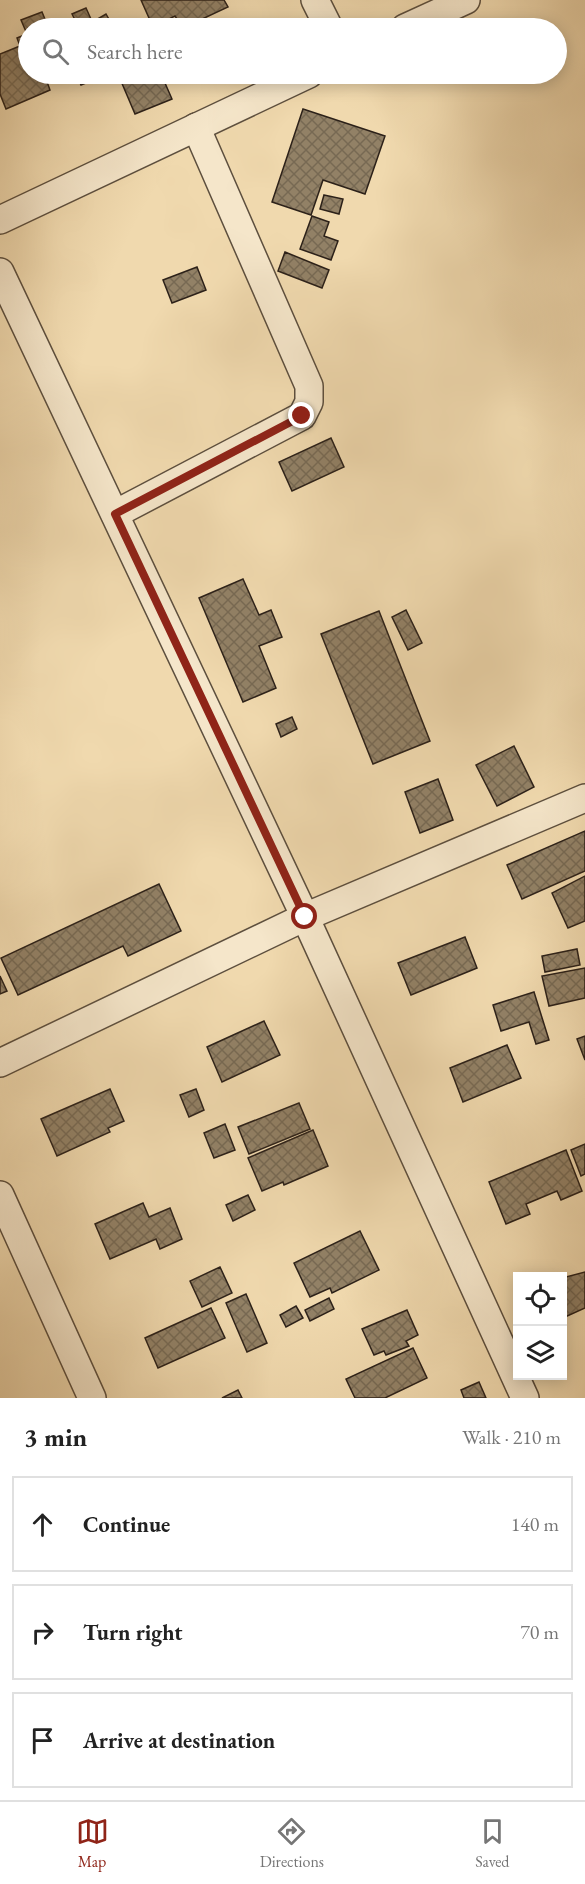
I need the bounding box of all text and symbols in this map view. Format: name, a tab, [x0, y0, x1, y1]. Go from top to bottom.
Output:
search box	[18, 18, 567, 84]
icon: search	[39, 35, 72, 68]
text: Search here	[87, 37, 182, 66]
route end	[288, 402, 314, 428]
route start	[291, 903, 317, 929]
map controls	[513, 1272, 567, 1380]
button: locate	[513, 1272, 567, 1326]
button: layers	[513, 1326, 567, 1380]
text: 3 min	[24, 1420, 87, 1454]
text: Walk · 210 m	[462, 1424, 561, 1450]
icon: ahead	[26, 1508, 59, 1541]
text: Continue	[83, 1510, 170, 1539]
text: 140 m	[511, 1511, 559, 1537]
icon: right	[26, 1616, 59, 1649]
text: Turn right	[83, 1618, 182, 1647]
text: 70 m	[520, 1619, 559, 1645]
icon: arrive	[26, 1724, 59, 1757]
text: Arrive at destination	[83, 1726, 275, 1755]
tab: Map	[76, 1815, 109, 1872]
tab: Directions	[260, 1815, 324, 1872]
tab: Saved	[475, 1815, 509, 1872]

